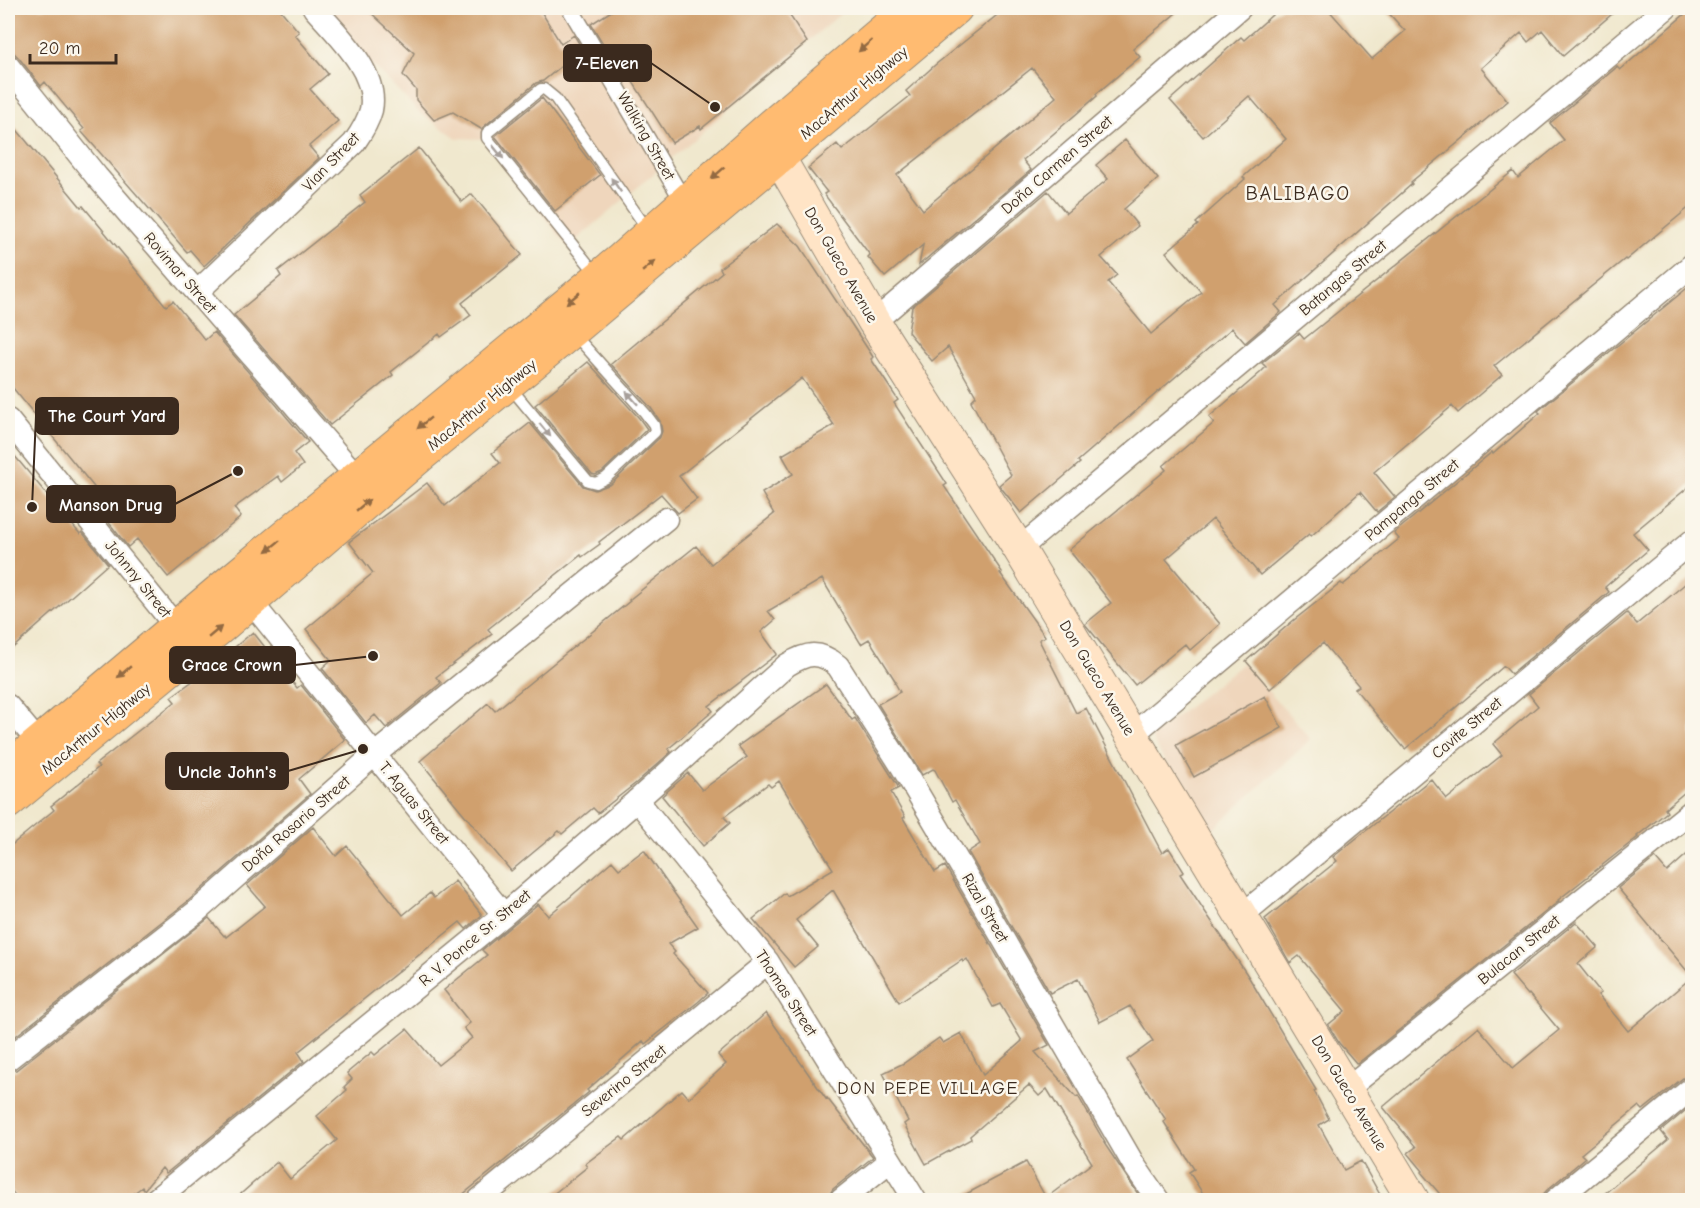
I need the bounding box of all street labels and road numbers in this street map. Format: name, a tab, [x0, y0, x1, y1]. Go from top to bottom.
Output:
street label: MacArthur Highway	[797, 42, 912, 143]
street label: Walking Street	[614, 89, 679, 184]
street label: Doña Carmen Street	[998, 112, 1116, 218]
street label: Vian Street	[299, 129, 364, 195]
street label: Don Gueco Avenue	[801, 204, 881, 326]
street label: Rovimar Street	[140, 229, 220, 317]
street label: Batangas Street	[1296, 236, 1391, 320]
street label: MacArthur Highway	[424, 355, 541, 454]
street label: Pampanga Street	[1361, 455, 1463, 545]
street label: Johnny Street	[101, 537, 175, 622]
street label: Don Gueco Avenue	[1056, 617, 1138, 739]
street label: MacArthur Highway	[38, 679, 155, 778]
street label: Cavite Street	[1428, 693, 1506, 763]
street label: T. Aguas Street	[375, 758, 453, 848]
street label: Doña Rosario Street	[238, 772, 354, 876]
street label: Rizal Street	[958, 870, 1012, 946]
street label: R. V. Ponce Sr. Street	[416, 886, 535, 990]
street label: Bulacan Street	[1474, 911, 1564, 988]
street label: Thomas Street	[752, 947, 821, 1040]
street label: Don Gueco Avenue	[1308, 1032, 1390, 1154]
street label: Severino Street	[578, 1041, 670, 1121]

